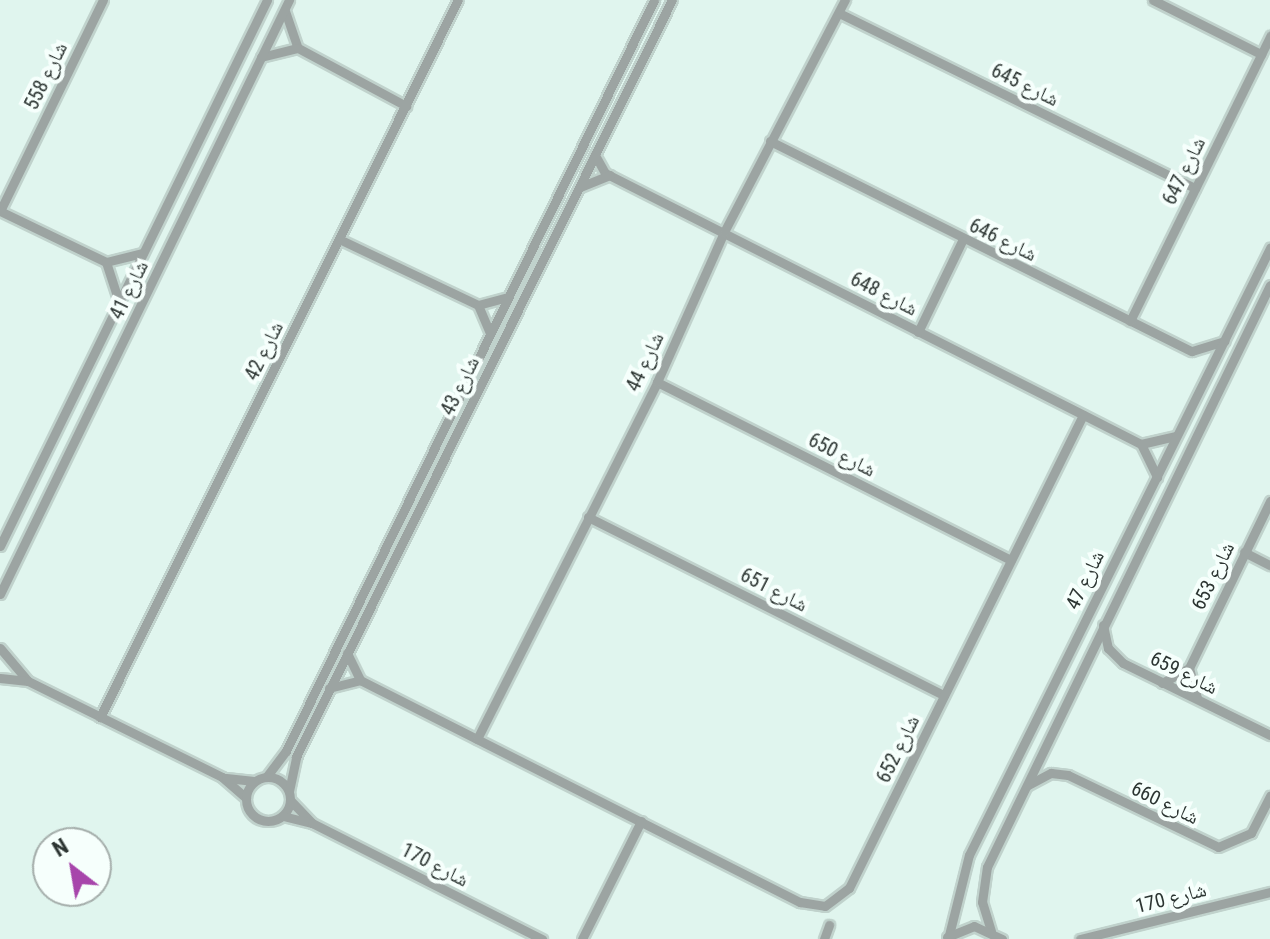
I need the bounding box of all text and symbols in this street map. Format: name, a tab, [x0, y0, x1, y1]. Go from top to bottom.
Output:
street label: شارع 558	[19, 38, 73, 114]
street label: شارع 645	[987, 58, 1063, 112]
street label: شارع 647	[1157, 133, 1211, 209]
street label: شارع 646	[965, 213, 1041, 267]
street label: شارع 41	[105, 257, 153, 323]
street label: شارع 648	[846, 267, 922, 321]
street label: شارع 42	[240, 318, 288, 384]
street label: شارع 44	[621, 329, 669, 395]
street label: شارع 43	[436, 353, 484, 419]
street label: شارع 650	[804, 428, 880, 482]
street label: شارع 653	[1186, 538, 1240, 614]
street label: شارع 47	[1061, 547, 1109, 613]
street label: شارع 651	[736, 563, 812, 617]
street label: شارع 659	[1146, 646, 1222, 700]
street label: شارع 652	[871, 711, 925, 787]
street label: شارع 660	[1127, 776, 1203, 830]
north arrow	[32, 827, 112, 907]
text: N	[48, 834, 73, 862]
street label: شارع 170	[397, 838, 473, 892]
street label: شارع 170	[1133, 878, 1209, 918]

